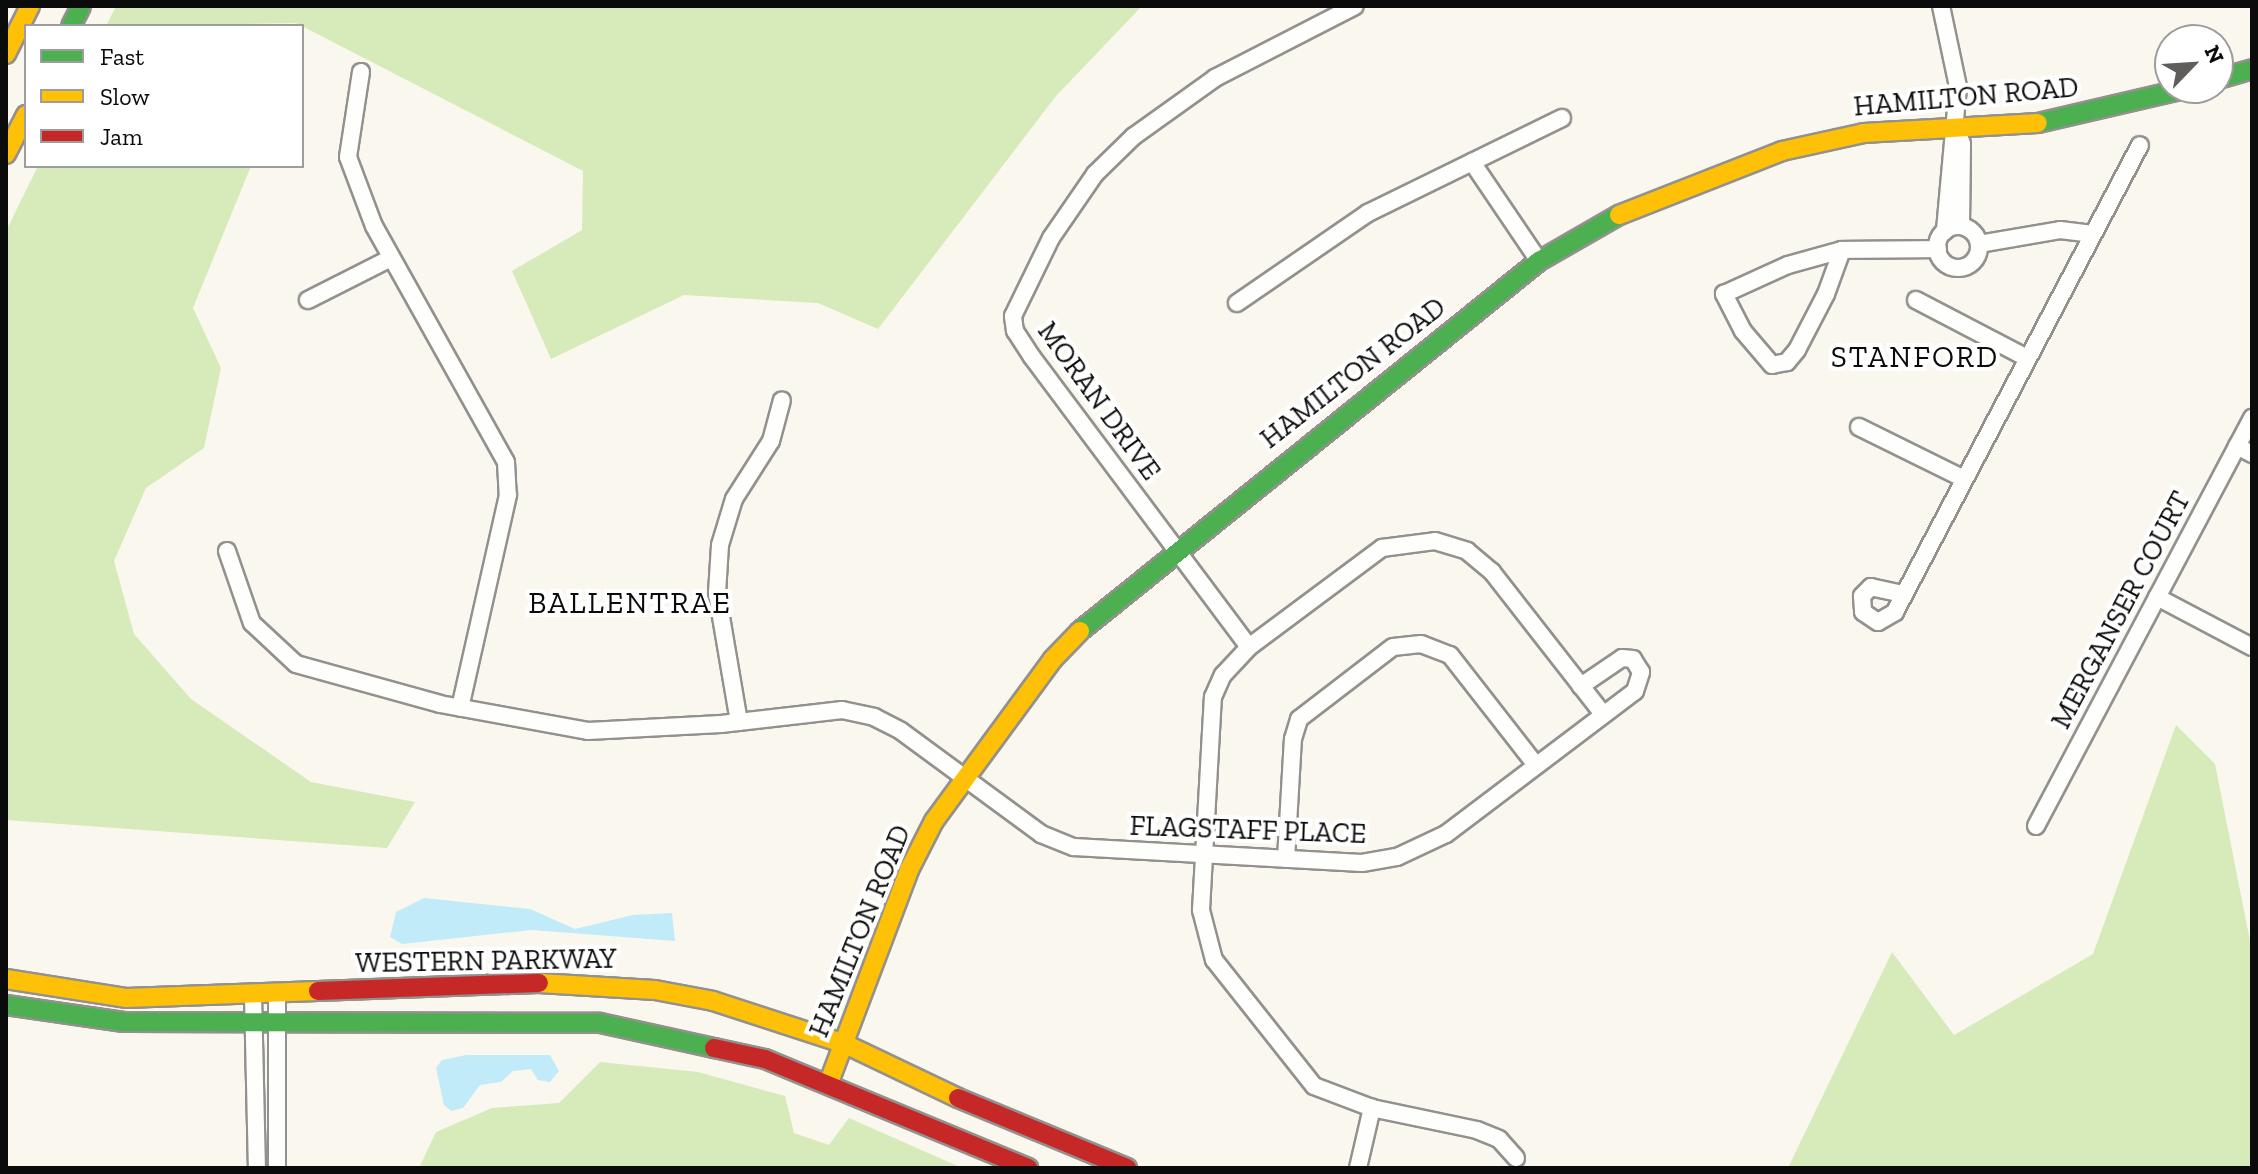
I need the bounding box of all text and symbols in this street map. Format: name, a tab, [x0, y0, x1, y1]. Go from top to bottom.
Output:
legend	[24, 24, 304, 168]
north arrow	[2154, 24, 2234, 104]
text: N	[2199, 41, 2230, 68]
text: Fast	[100, 42, 144, 71]
street label: HAMILTON ROAD	[1852, 70, 2080, 124]
text: Slow	[100, 82, 150, 111]
text: Jam	[100, 122, 143, 151]
street label: HAMILTON ROAD	[1254, 290, 1452, 456]
street label: MORAN DRIVE	[1030, 315, 1168, 487]
district label: STANFORD	[1831, 339, 1999, 375]
street label: MERGANSER COURT	[2044, 486, 2198, 734]
district label: BALLENTRAE	[528, 585, 732, 621]
street label: FLAGSTAFF PLACE	[1129, 809, 1367, 851]
street label: HAMILTON ROAD	[802, 820, 918, 1042]
street label: WESTERN PARKWAY	[355, 942, 617, 980]

